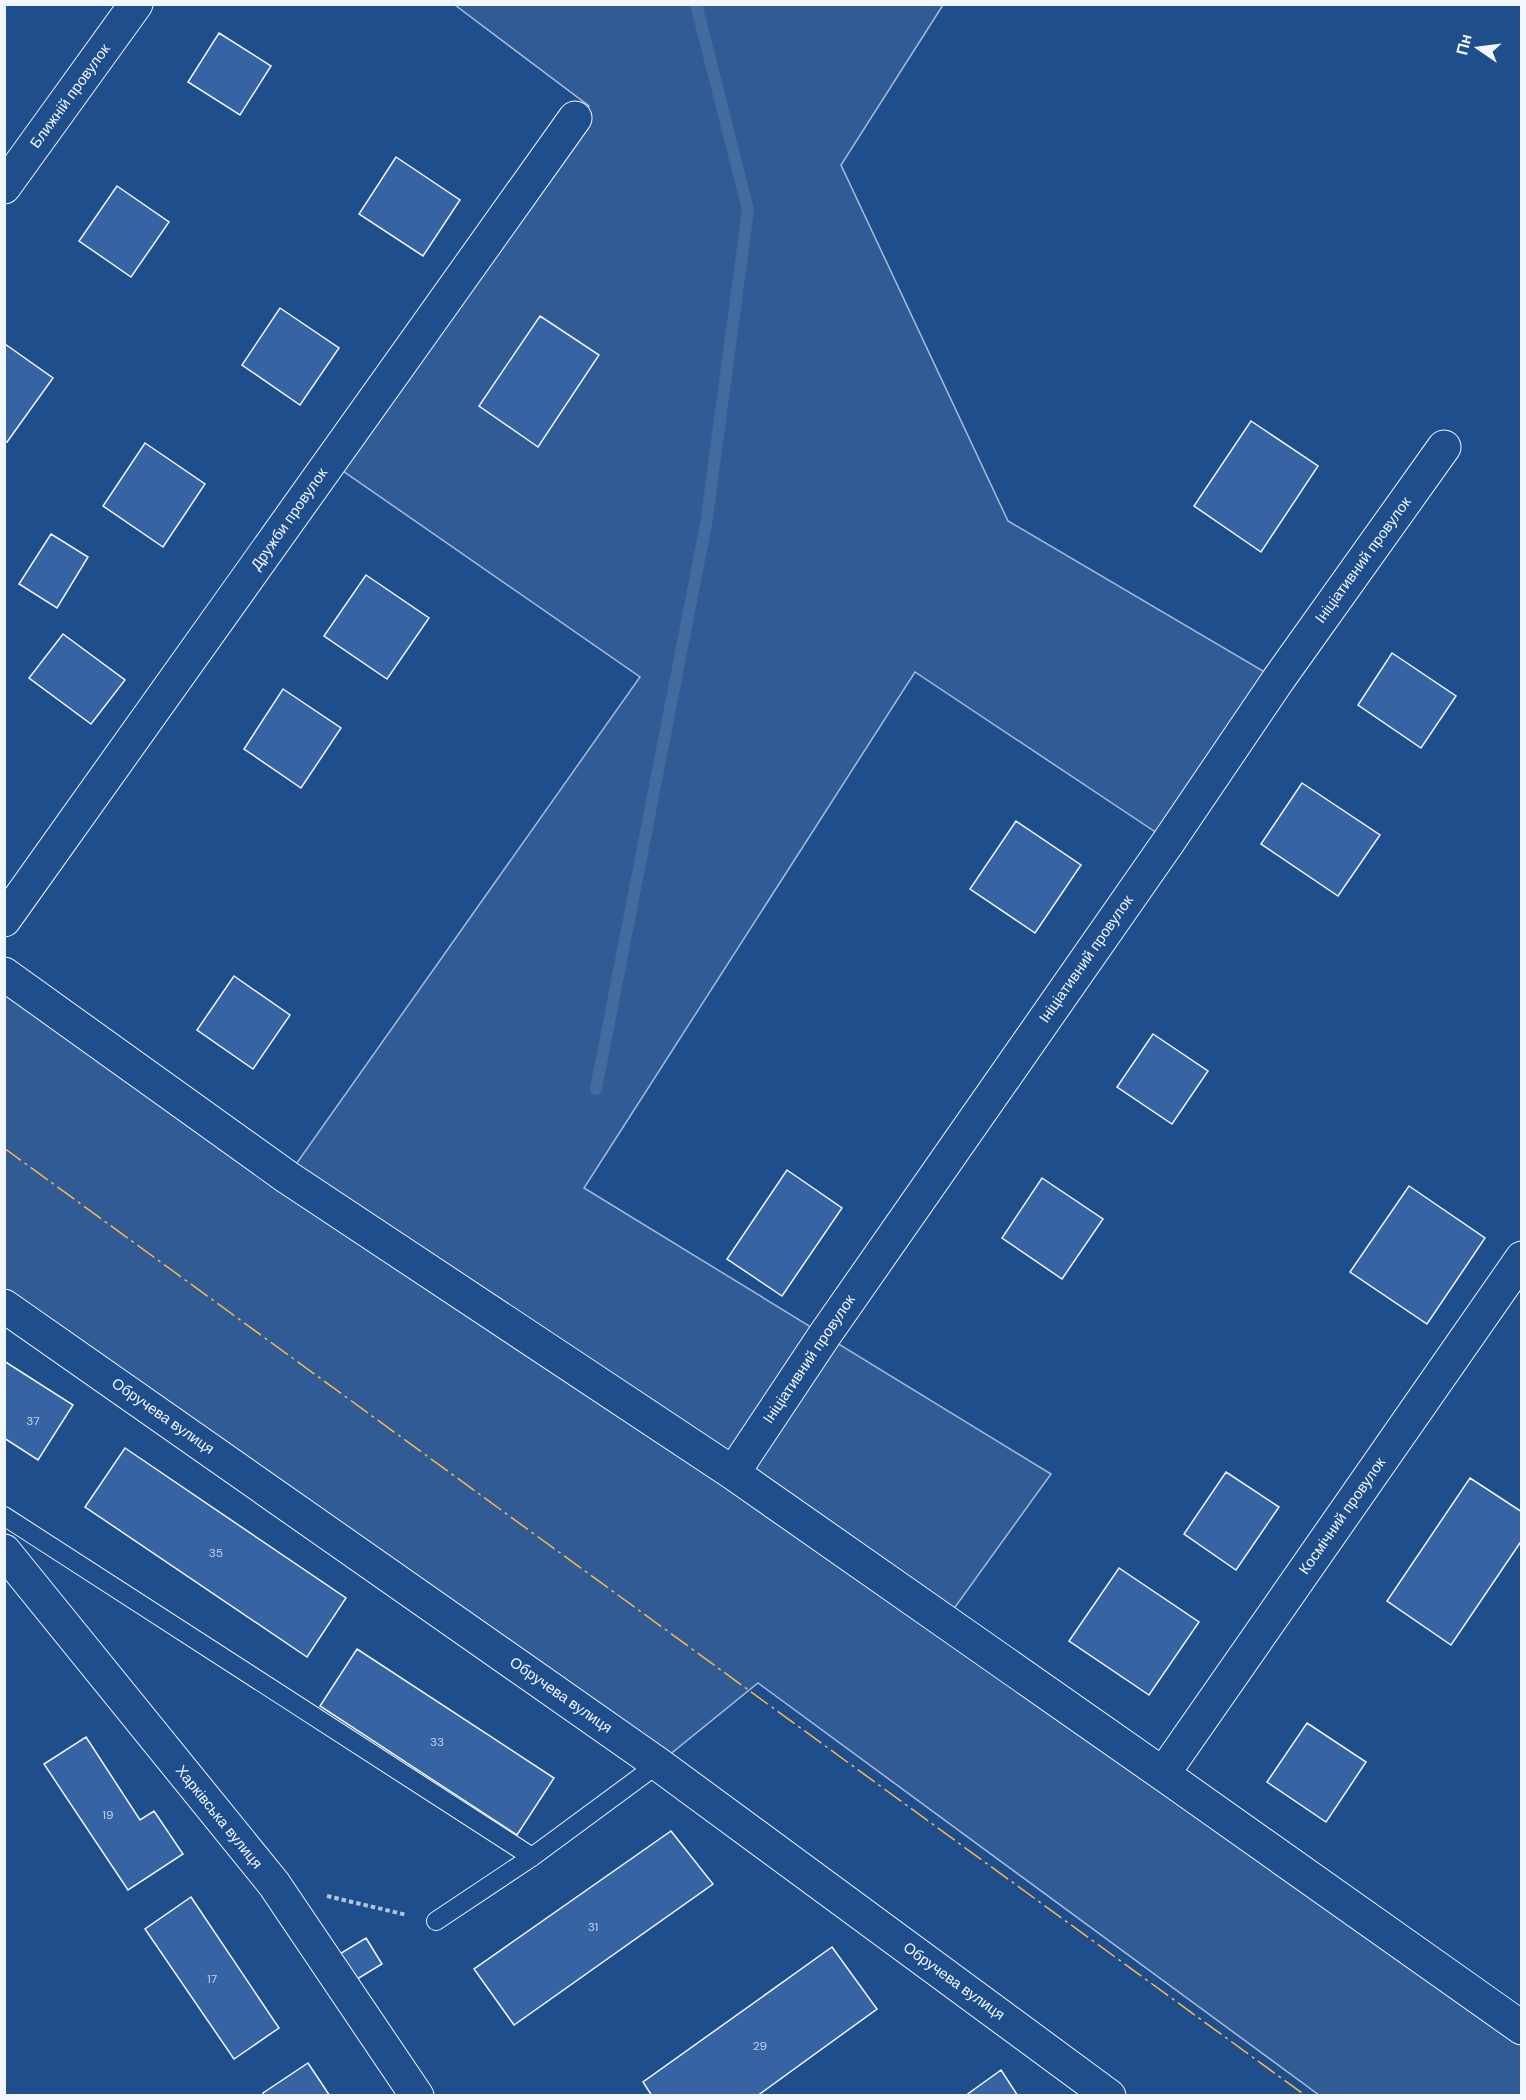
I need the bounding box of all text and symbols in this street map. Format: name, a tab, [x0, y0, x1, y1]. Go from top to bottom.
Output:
north arrow	[1448, 18, 1508, 78]
text: Пн	[1451, 32, 1477, 57]
street label: Ближній провулок	[25, 40, 115, 152]
street label: Дружби провулок	[246, 464, 332, 574]
street label: Ініціативний провулок	[1310, 493, 1416, 627]
street label: Ініціативний провулок	[1034, 891, 1138, 1027]
street label: Ініціативний провулок	[758, 1290, 860, 1427]
street label: Обручева вулиця	[108, 1373, 218, 1459]
house number: 37	[26, 1413, 40, 1429]
street label: Космічний провулок	[1294, 1453, 1390, 1578]
house number: 35	[209, 1545, 223, 1561]
street label: Обручева вулиця	[506, 1652, 616, 1738]
house number: 33	[430, 1734, 444, 1750]
street label: Харківська вулиця	[171, 1761, 267, 1873]
house number: 19	[102, 1807, 114, 1823]
house number: 31	[588, 1919, 598, 1935]
street label: Обручева вулиця	[899, 1937, 1009, 2025]
house number: 17	[207, 1971, 217, 1987]
house number: 29	[753, 2038, 767, 2054]

